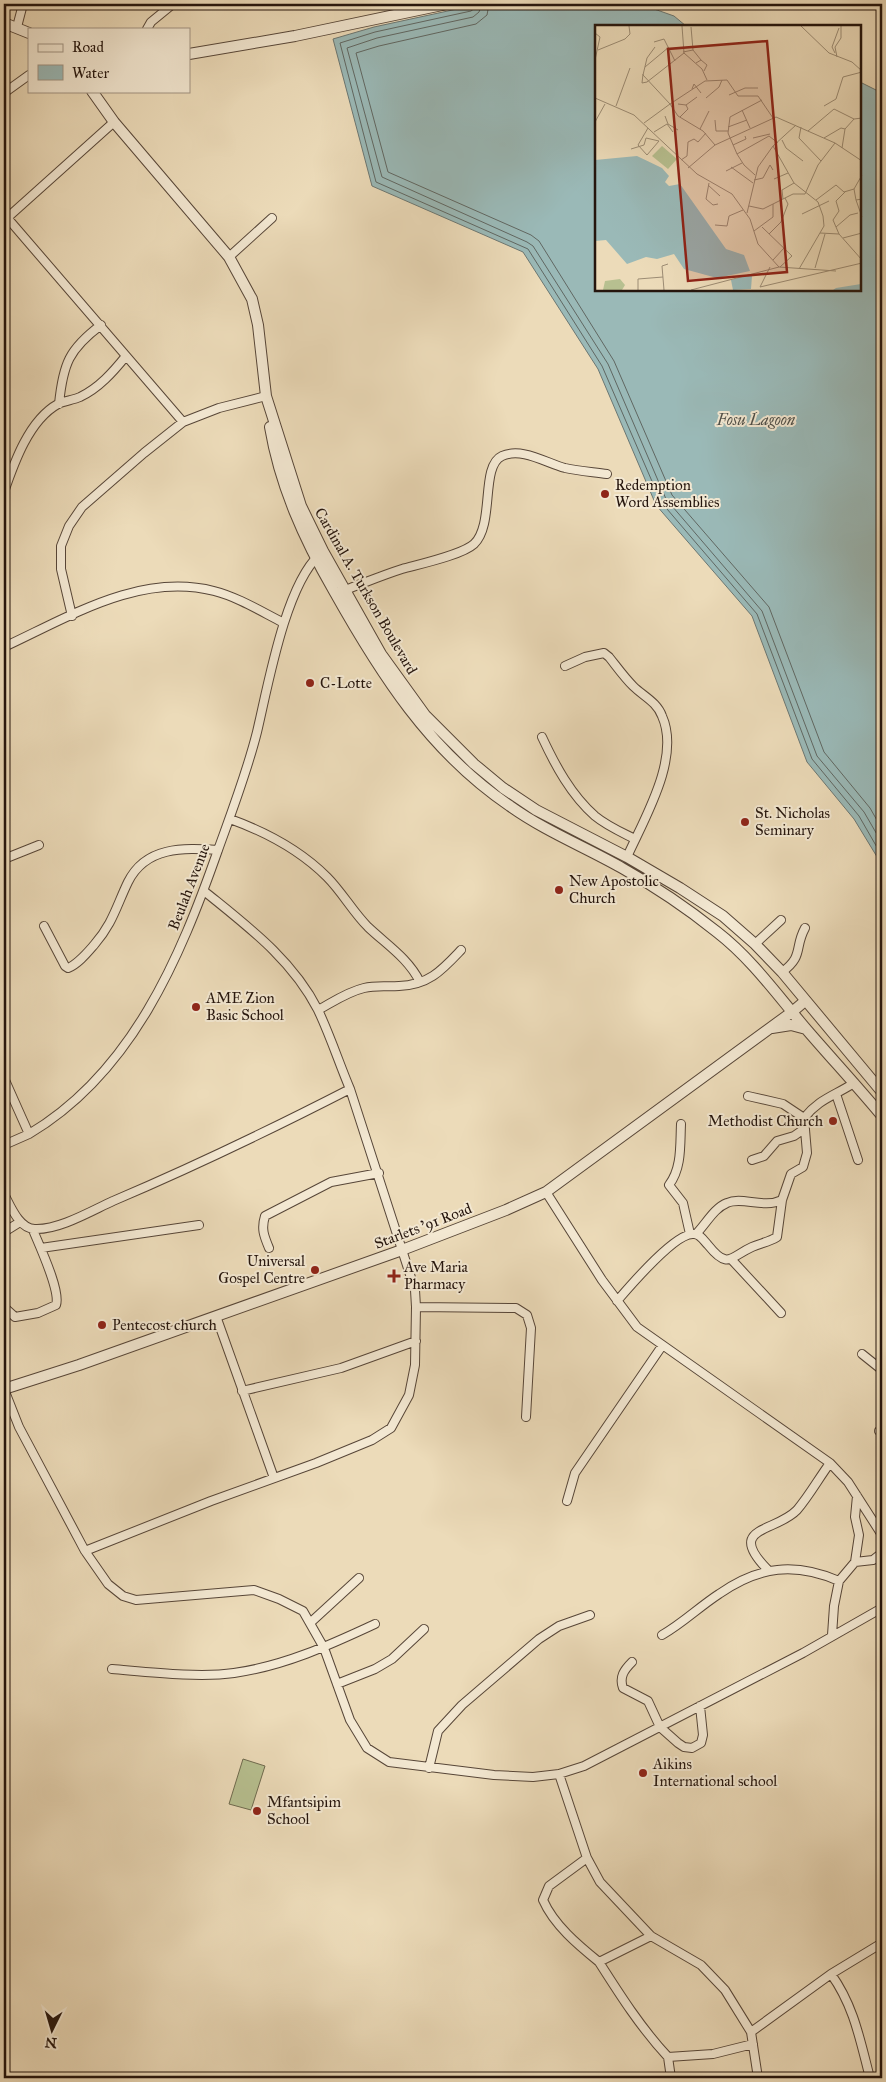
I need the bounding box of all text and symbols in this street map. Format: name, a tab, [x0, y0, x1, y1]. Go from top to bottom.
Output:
inset map	[595, 25, 861, 291]
legend	[28, 28, 190, 92]
text: Road	[72, 38, 104, 56]
text: Water	[72, 64, 109, 82]
water label: Fosu Lagoon	[716, 410, 796, 429]
place label: Redemption Word Assemblies	[615, 476, 719, 511]
marker: Redemption Word Assemblies	[599, 488, 611, 500]
street label: Cardinal A. Turkson Boulevard	[311, 505, 421, 678]
place label: C-Lotte	[320, 674, 372, 692]
marker: C-Lotte	[304, 677, 316, 689]
place label: St. Nicholas Seminary	[755, 804, 830, 839]
marker: St. Nicholas Seminary	[739, 816, 751, 828]
street label: Beulah Avenue	[164, 841, 214, 933]
place label: New Apostolic Church	[569, 872, 659, 907]
marker: New Apostolic Church	[553, 884, 565, 896]
place label: AME Zion Basic School	[205, 989, 285, 1024]
marker: AME Zion Basic School	[190, 1001, 202, 1013]
place label: Methodist Church	[708, 1112, 824, 1130]
marker: Methodist Church	[827, 1115, 839, 1127]
street label: Starlets '91 Road	[372, 1199, 475, 1253]
place label: Universal Gospel Centre	[218, 1252, 306, 1287]
place label: Ave Maria Pharmacy	[403, 1258, 469, 1293]
marker: Universal Gospel Centre	[309, 1264, 321, 1276]
marker: Ave Maria Pharmacy	[388, 1270, 400, 1282]
place label: Pentecost church	[112, 1316, 218, 1334]
marker: Pentecost church	[96, 1319, 108, 1331]
place label: Aikins International school	[652, 1755, 778, 1790]
marker: Aikins International school	[637, 1767, 649, 1779]
place label: Mfantsipim School	[267, 1793, 341, 1828]
marker: Mfantsipim School	[251, 1805, 263, 1817]
north arrow	[28, 2004, 78, 2054]
text: N	[44, 2033, 58, 2051]

